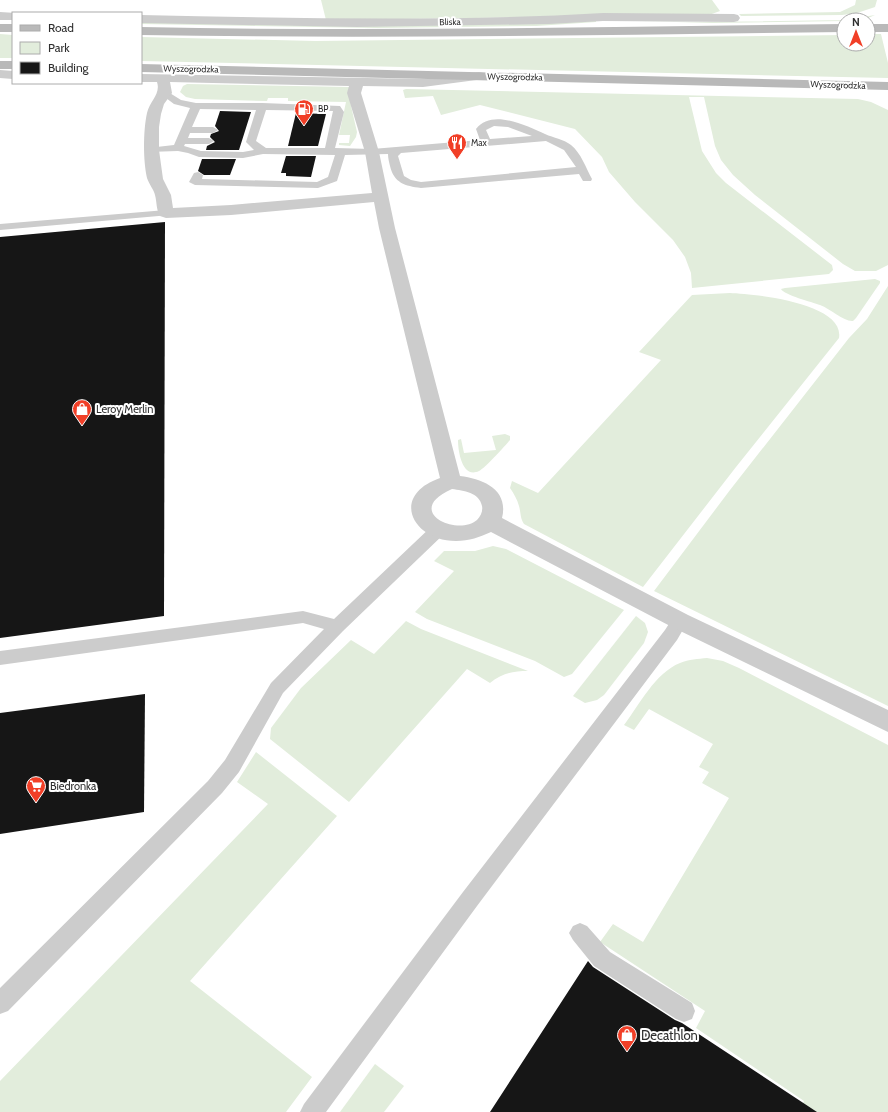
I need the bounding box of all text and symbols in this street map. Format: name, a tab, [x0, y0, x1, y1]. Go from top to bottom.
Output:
legend	[12, 12, 142, 84]
north arrow	[836, 12, 876, 52]
text: N	[852, 15, 860, 29]
street label: Bliska	[439, 16, 461, 27]
text: Road	[48, 20, 74, 35]
text: Park	[48, 40, 70, 55]
text: Building	[48, 60, 90, 75]
street label: Wyszogrodzka	[163, 63, 220, 74]
street label: Wyszogrodzka	[487, 71, 544, 82]
street label: Wyszogrodzka	[810, 78, 867, 91]
fuel station icon: BP	[293, 98, 315, 126]
place label: BP	[318, 103, 329, 114]
restaurant icon: Max	[446, 132, 468, 160]
place label: Max	[471, 137, 488, 148]
shop icon: Leroy Merlin	[71, 398, 93, 426]
place label: Leroy Merlin	[96, 402, 153, 416]
supermarket icon: Biedronka	[25, 775, 47, 803]
place label: Biedronka	[50, 779, 97, 793]
shop icon: Decathlon	[616, 1024, 638, 1052]
place label: Decathlon	[641, 1027, 698, 1043]

